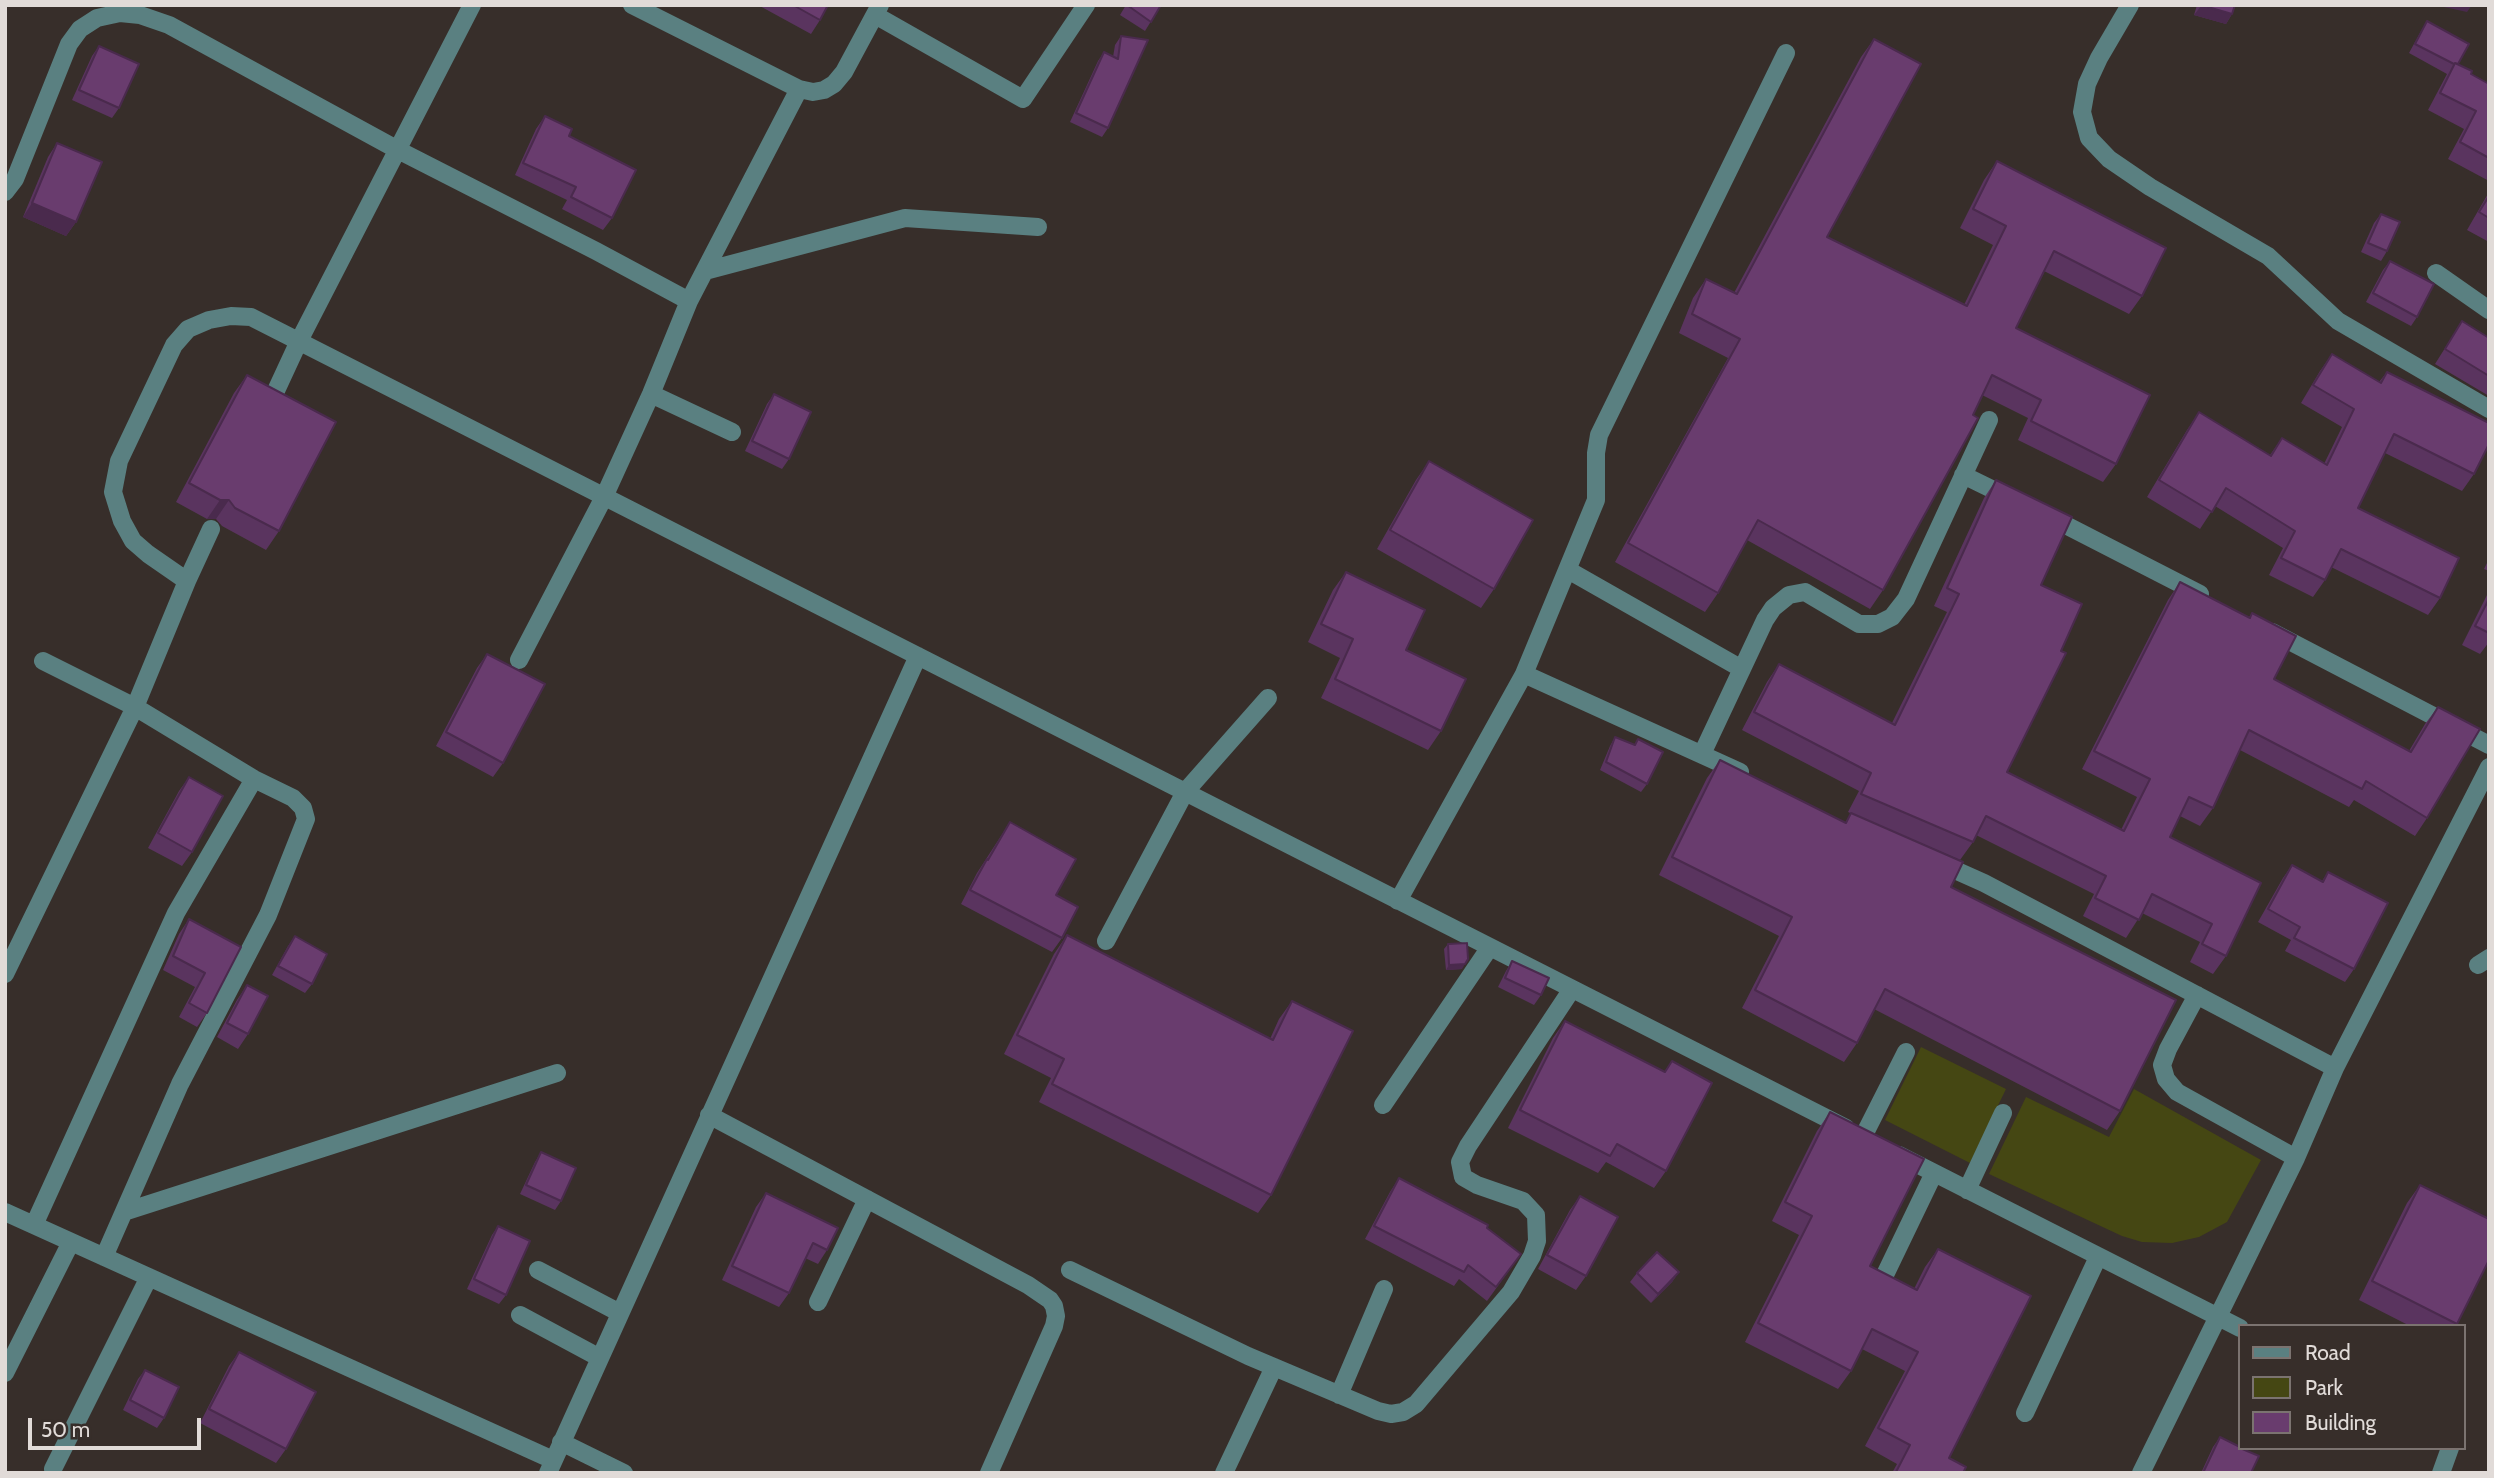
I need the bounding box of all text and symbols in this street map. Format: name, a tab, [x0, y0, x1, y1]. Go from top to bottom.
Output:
legend	[2238, 1324, 2466, 1450]
text: Road	[2305, 1340, 2351, 1365]
text: Park	[2305, 1375, 2343, 1400]
scale bar	[32, 1404, 205, 1448]
text: Building	[2305, 1410, 2376, 1435]
text: 50 m	[41, 1417, 90, 1442]

